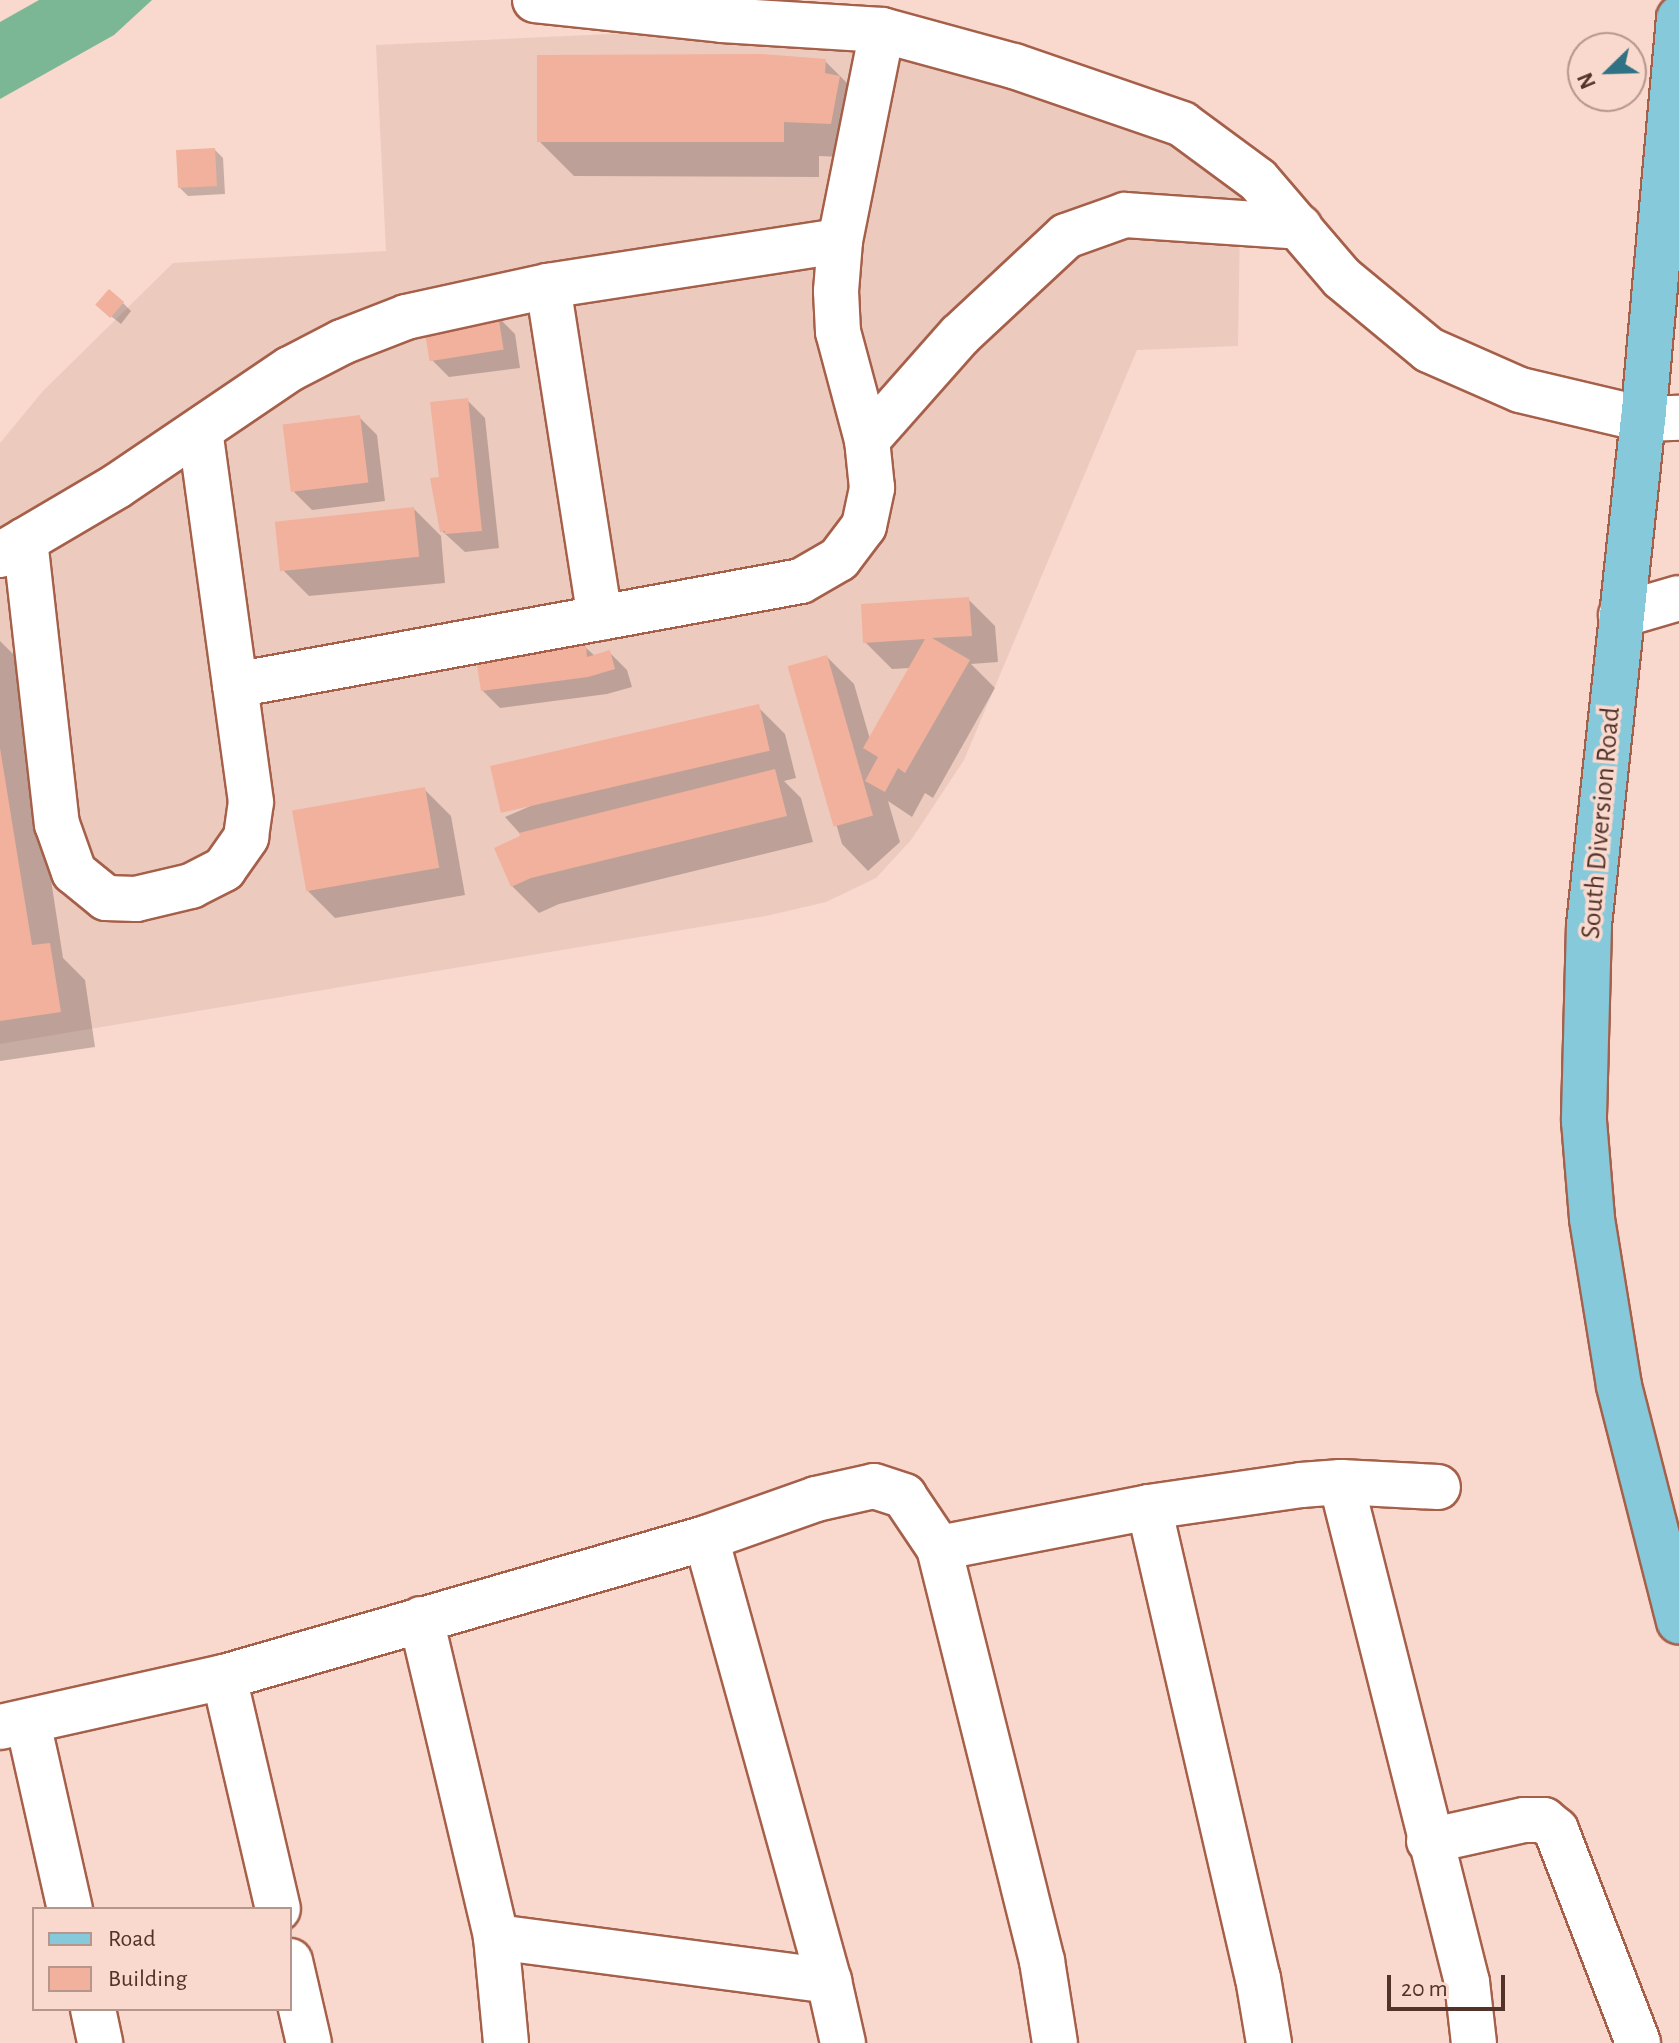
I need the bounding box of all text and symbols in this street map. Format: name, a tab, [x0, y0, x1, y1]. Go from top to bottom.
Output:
north arrow	[1567, 32, 1647, 112]
text: N	[1574, 69, 1600, 92]
street label: South Diversion Road	[1574, 706, 1628, 940]
legend	[32, 1907, 292, 2011]
text: Road	[108, 1927, 156, 1951]
scale bar	[1391, 1959, 1509, 2009]
text: Building	[108, 1967, 187, 1991]
text: 20 m	[1401, 1977, 1448, 2001]

